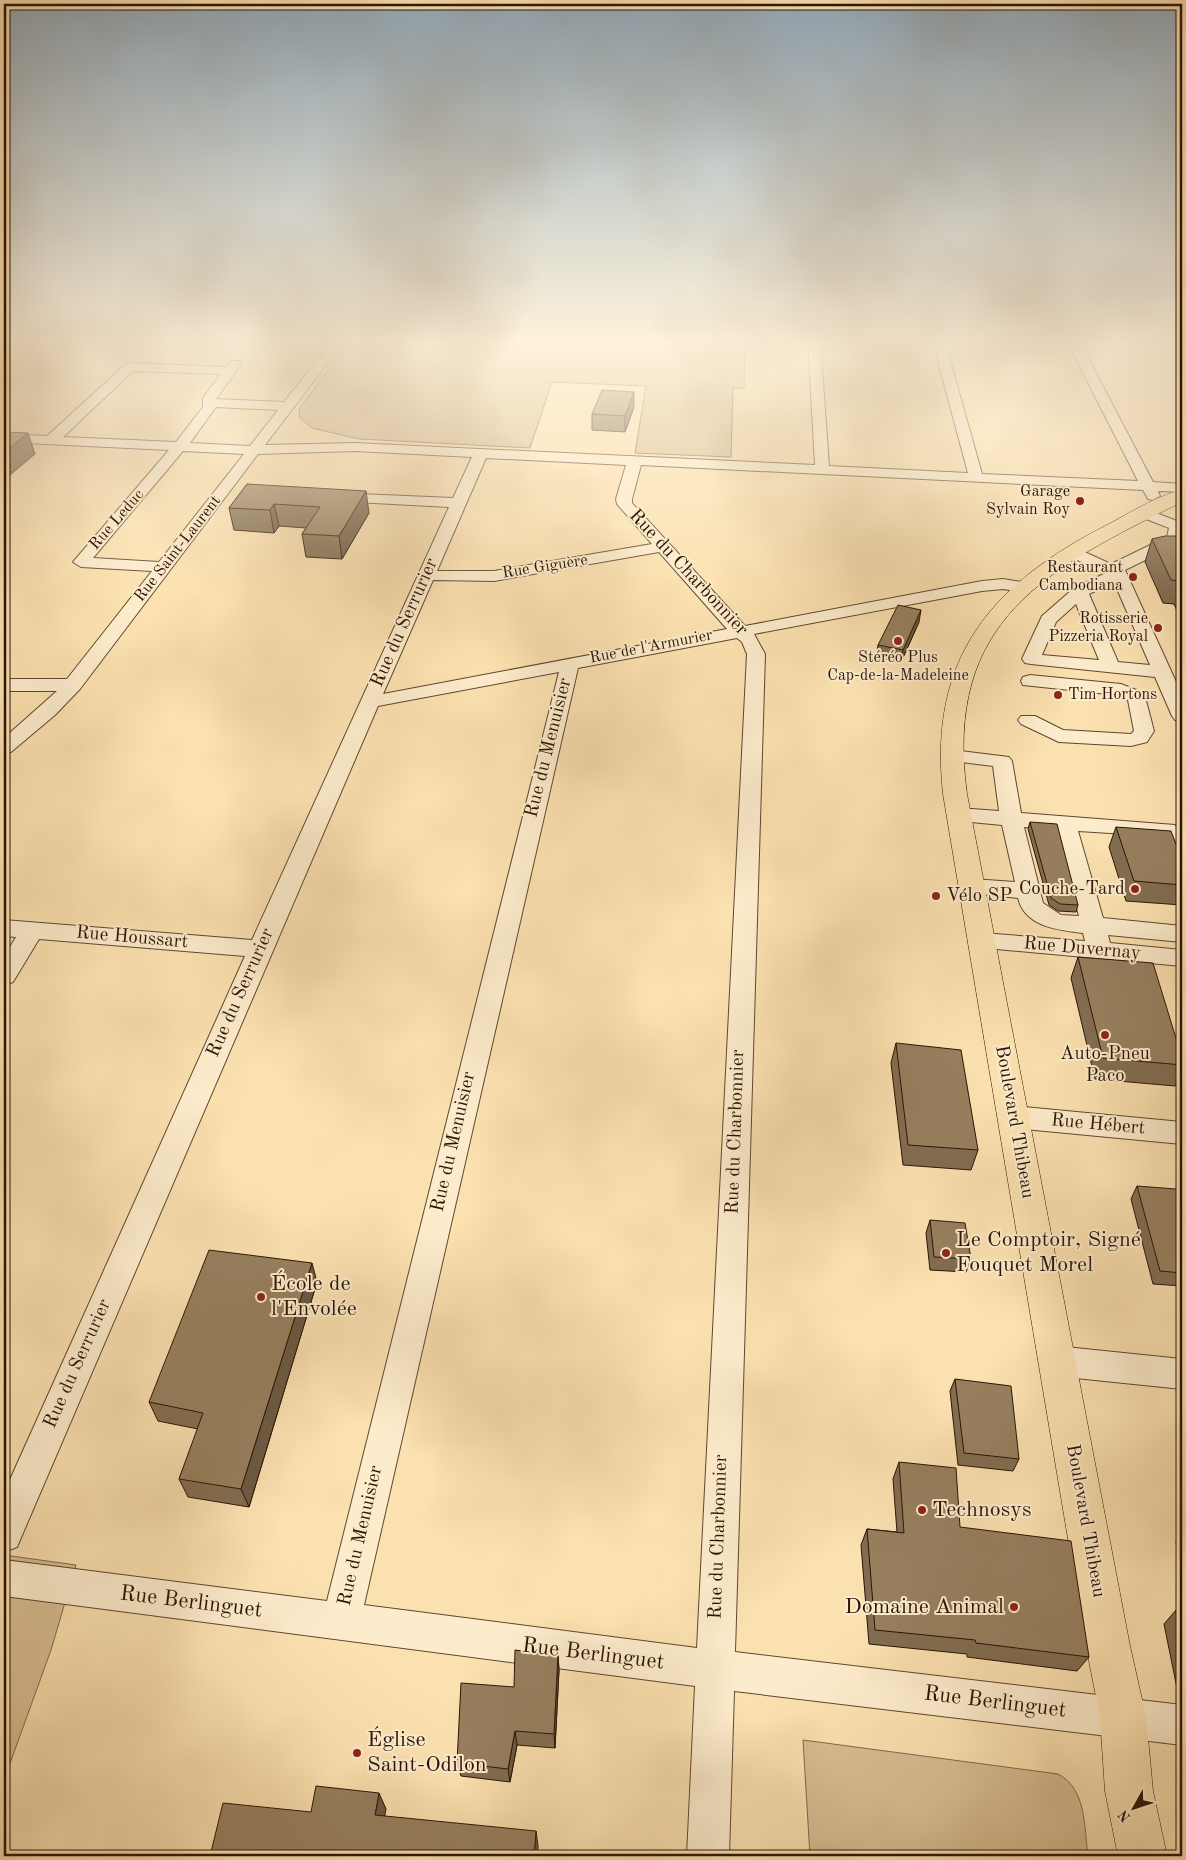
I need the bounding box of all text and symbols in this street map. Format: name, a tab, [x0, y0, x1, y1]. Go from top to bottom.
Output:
place label: Garage Sylvain Roy	[986, 484, 1071, 518]
street label: Rue Leduc	[87, 487, 147, 553]
street label: Rue Saint-Laurent	[132, 493, 224, 605]
marker: Garage Sylvain Roy	[1074, 495, 1086, 507]
street label: Rue du Charbonnier	[625, 506, 751, 640]
street label: Rue Giguère	[501, 552, 589, 582]
street label: Rue du Serrurier	[368, 556, 442, 690]
place label: Restaurant Cambodiana	[1038, 560, 1123, 594]
marker: Restaurant Cambodiana	[1127, 571, 1139, 583]
place label: Rotisserie Pizzeria Royal	[1049, 611, 1148, 645]
marker: Rotisserie Pizzeria Royal	[1152, 622, 1164, 634]
street label: Rue de l'Armurier	[588, 627, 714, 667]
marker: Stéréo Plus Cap-de-la-Madeleine	[892, 635, 904, 647]
place label: Stéréo Plus Cap-de-la-Madeleine	[827, 650, 969, 684]
street label: Rue du Menuisier	[522, 676, 576, 820]
place label: Tim Hortons	[1068, 687, 1157, 703]
marker: Tim Hortons	[1052, 689, 1064, 701]
place label: Couche-Tard	[1019, 880, 1125, 899]
marker: Couche-Tard	[1129, 883, 1141, 895]
place label: Vélo SP	[946, 887, 1012, 906]
marker: Vélo SP	[930, 890, 942, 902]
street label: Rue Houssart	[75, 924, 189, 952]
street label: Rue du Serrurier	[204, 926, 278, 1060]
street label: Rue Duvernay	[1022, 934, 1142, 964]
marker: Auto-Pneu Paco	[1099, 1029, 1111, 1041]
street label: Boulevard Thibeau	[991, 1044, 1037, 1200]
place label: Auto-Pneu Paco	[1060, 1045, 1150, 1086]
street label: Rue du Charbonnier	[724, 1049, 748, 1215]
street label: Rue du Menuisier	[429, 1070, 479, 1214]
street label: Rue Hébert	[1050, 1111, 1146, 1139]
place label: Le Comptoir, Signé Fouquet Morel	[956, 1229, 1141, 1276]
marker: Le Comptoir, Signé Fouquet Morel	[940, 1247, 952, 1259]
place label: École de l'Envolée	[271, 1270, 357, 1320]
marker: École de l'Envolée	[255, 1291, 267, 1303]
street label: Rue du Serrurier	[41, 1297, 115, 1431]
street label: Boulevard Thibeau	[1062, 1443, 1108, 1599]
street label: Rue du Charbonnier	[707, 1454, 731, 1620]
street label: Rue du Menuisier	[336, 1464, 386, 1608]
place label: Technosys	[932, 1499, 1031, 1521]
marker: Technosys	[916, 1504, 928, 1516]
street label: Rue Berlinguet	[119, 1582, 263, 1622]
place label: Domaine Animal	[845, 1596, 1004, 1618]
marker: Domaine Animal	[1008, 1601, 1020, 1613]
street label: Rue Berlinguet	[521, 1634, 665, 1674]
street label: Rue Berlinguet	[923, 1682, 1067, 1722]
place label: Église Saint-Odilon	[367, 1726, 487, 1776]
marker: Église Saint-Odilon	[351, 1747, 363, 1759]
north arrow	[1108, 1782, 1158, 1832]
text: N	[1116, 1807, 1134, 1824]

